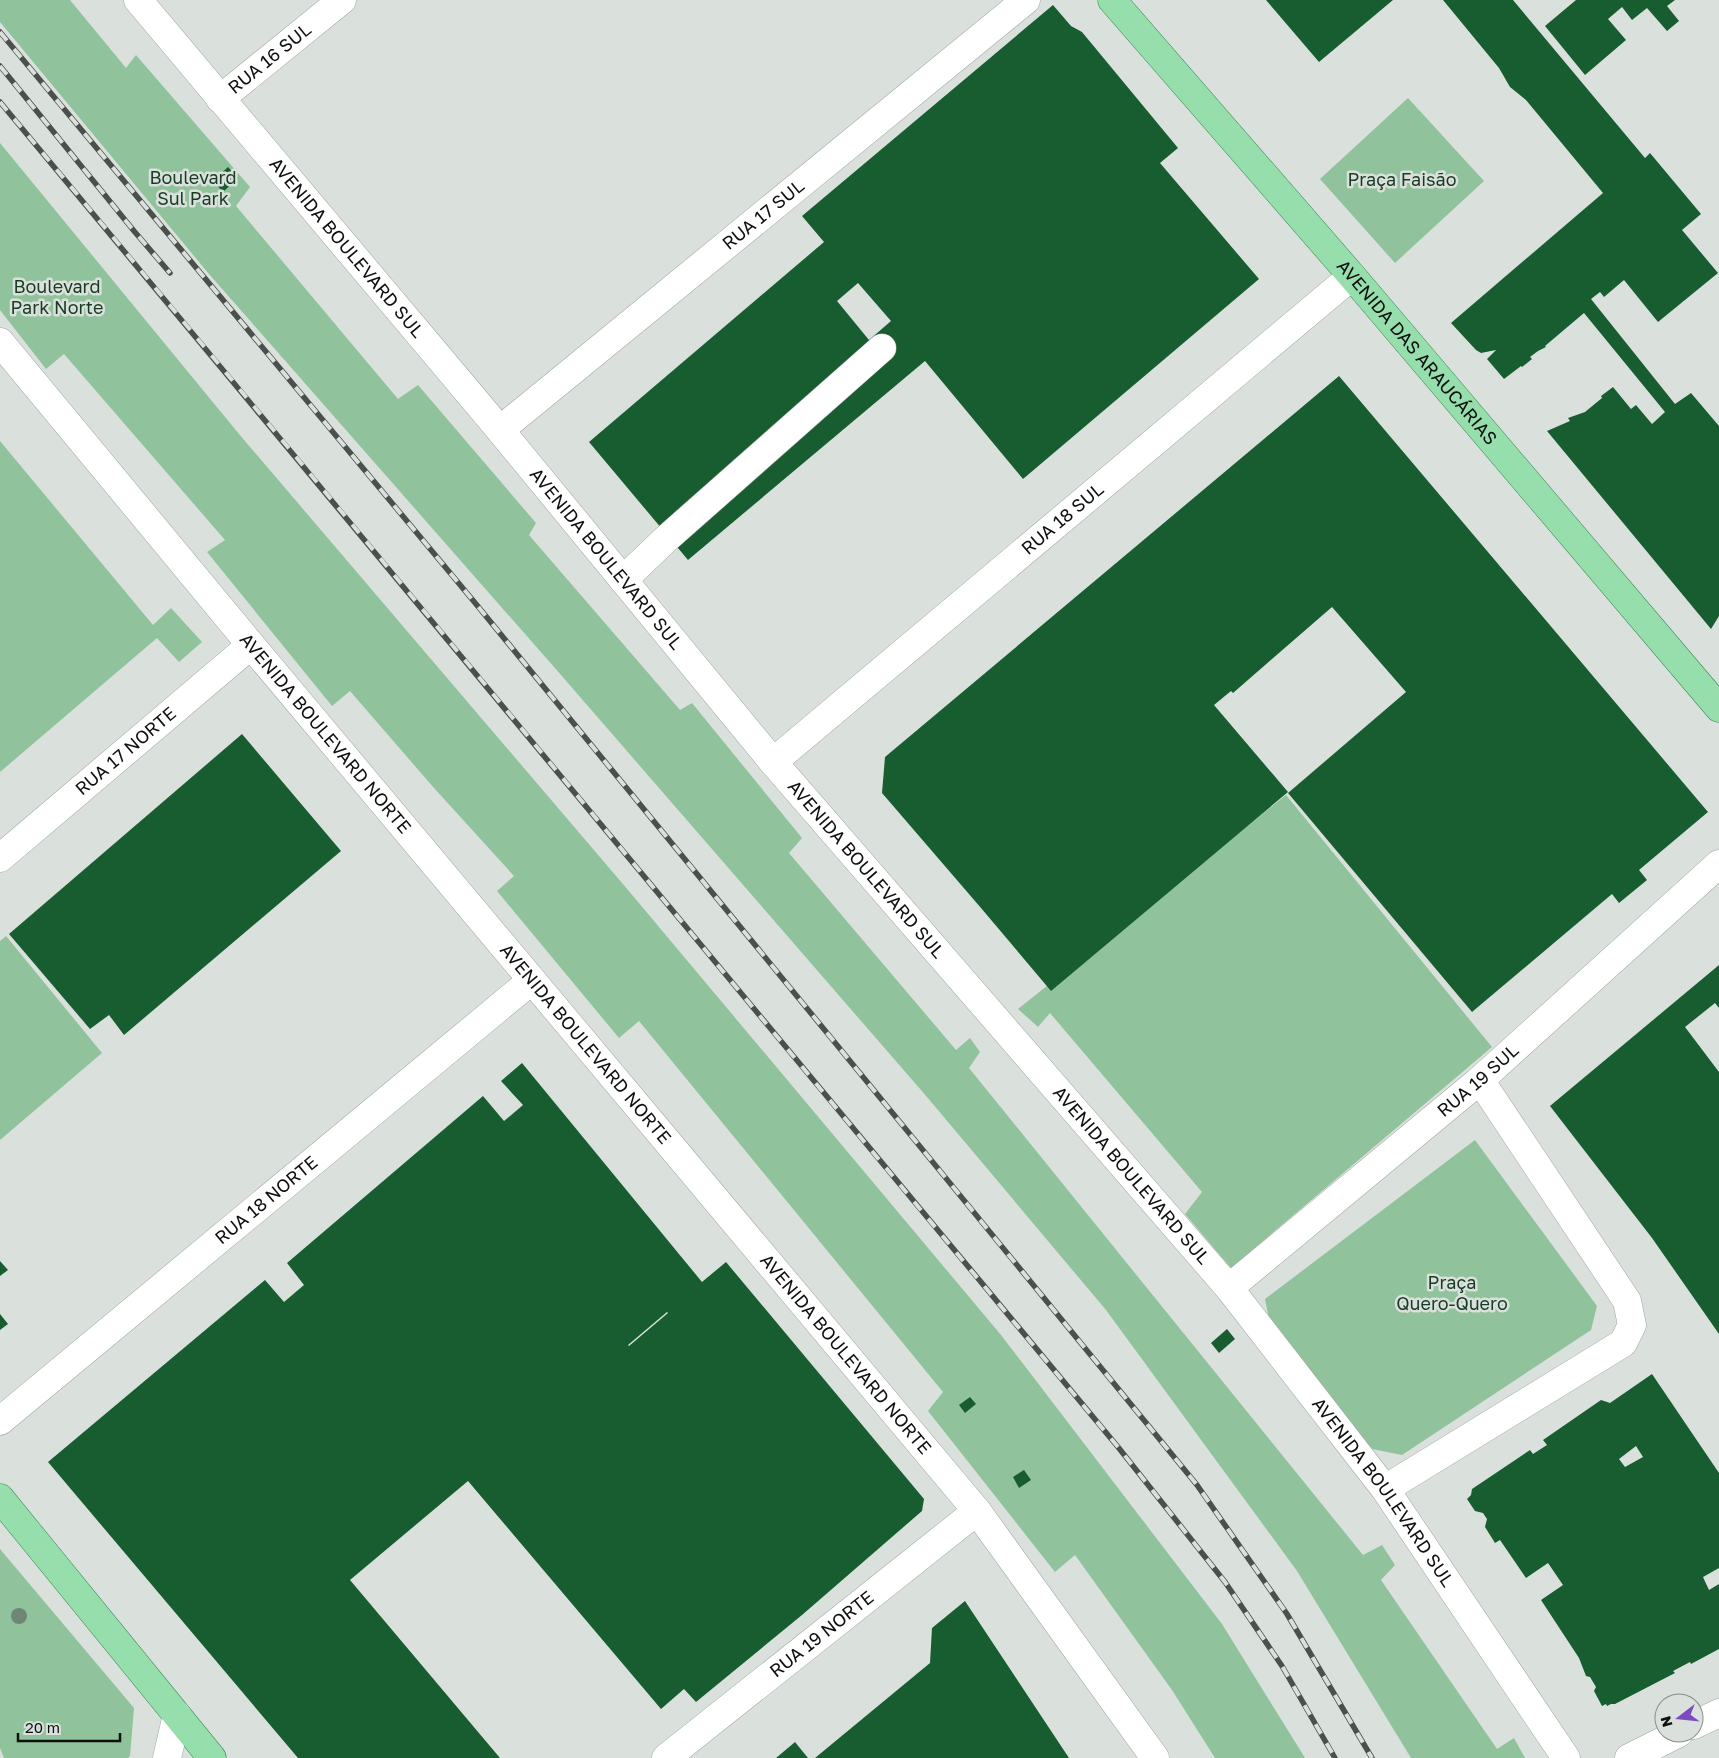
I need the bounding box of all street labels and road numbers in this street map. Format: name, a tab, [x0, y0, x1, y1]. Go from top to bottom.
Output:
street label: RUA 16 SUL	[223, 18, 315, 98]
street label: AVENIDA BOULEVARD SUL	[265, 153, 429, 342]
street label: RUA 17 SUL	[717, 174, 808, 254]
street label: AVENIDA DAS ARAUCÁRIAS	[1333, 255, 1502, 449]
street label: AVENIDA BOULEVARD SUL	[526, 463, 688, 653]
street label: RUA 18 SUL	[1016, 478, 1107, 559]
street label: AVENIDA BOULEVARD NORTE	[236, 628, 416, 838]
street label: RUA 17 NORTE	[70, 702, 180, 799]
street label: AVENIDA BOULEVARD SUL	[784, 775, 950, 962]
street label: AVENIDA BOULEVARD NORTE	[496, 939, 676, 1148]
street label: RUA 19 SUL	[1432, 1039, 1522, 1121]
street label: AVENIDA BOULEVARD SUL	[1049, 1081, 1215, 1268]
street label: RUA 18 NORTE	[210, 1151, 322, 1248]
street label: AVENIDA BOULEVARD NORTE	[756, 1249, 937, 1458]
street label: AVENIDA BOULEVARD SUL	[1308, 1393, 1460, 1591]
street label: RUA 19 NORTE	[765, 1585, 878, 1681]

